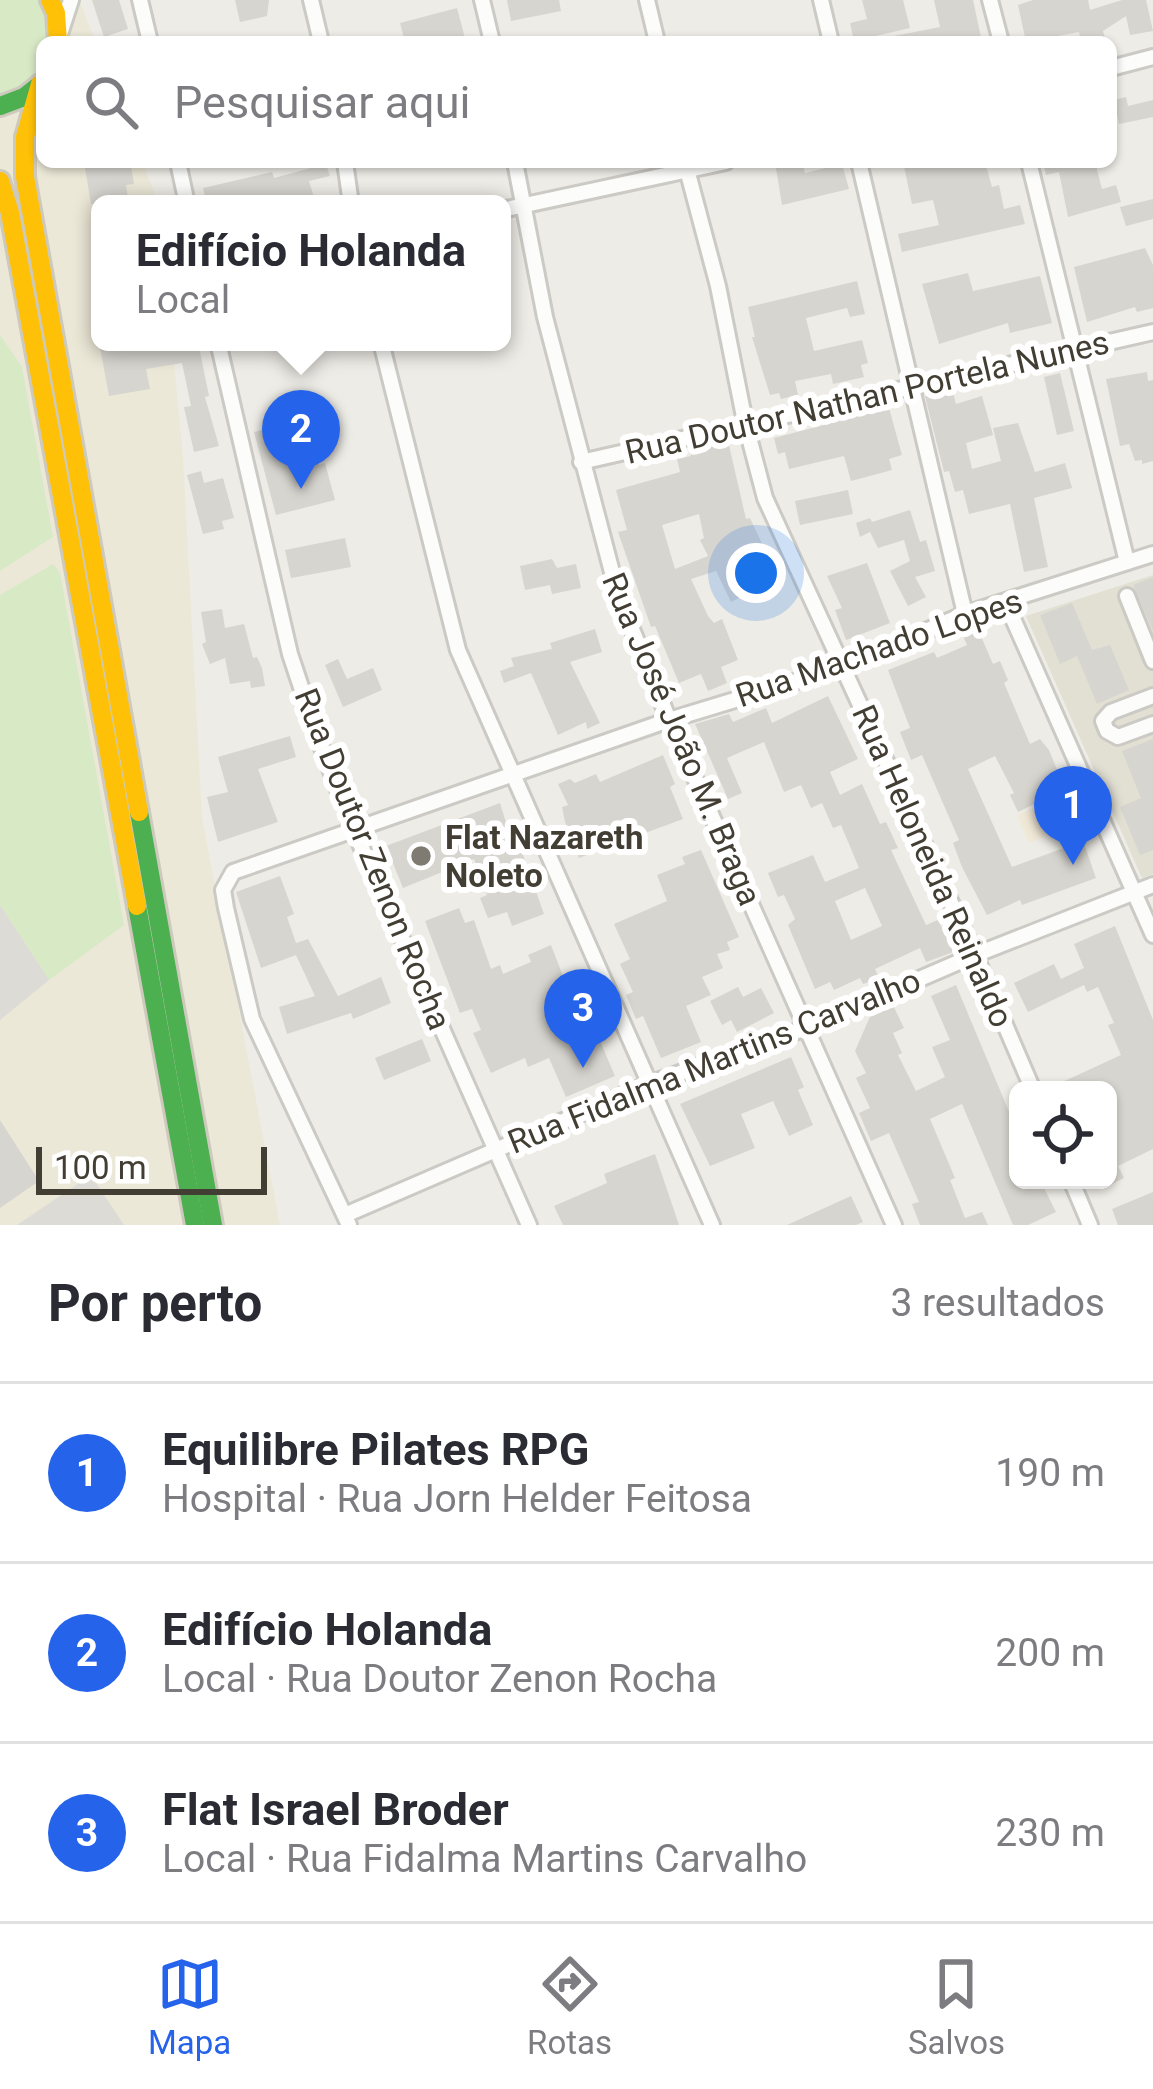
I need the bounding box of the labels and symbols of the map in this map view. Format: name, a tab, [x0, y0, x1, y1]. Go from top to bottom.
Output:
street label: Rua Doutor Nathan Portela Nunes	[621, 322, 1113, 472]
pin: 2	[262, 390, 340, 489]
your location	[726, 543, 786, 603]
street label: Rua José João M. Braga	[594, 567, 770, 911]
street label: Rua Machado Lopes	[731, 581, 1027, 715]
street label: Rua Doutor Zenon Rocha	[287, 683, 459, 1035]
street label: Rua Heloneida Reinaldo	[844, 699, 1022, 1033]
pin: 1	[1034, 766, 1112, 865]
place label: Flat Nazareth Noleto	[445, 818, 644, 895]
marker: Flat Nazareth Noleto	[408, 843, 434, 869]
street label: Rua Fidalma Martins Carvalho	[502, 960, 926, 1162]
pin: 3	[544, 969, 622, 1068]
scale bar	[36, 1141, 267, 1194]

